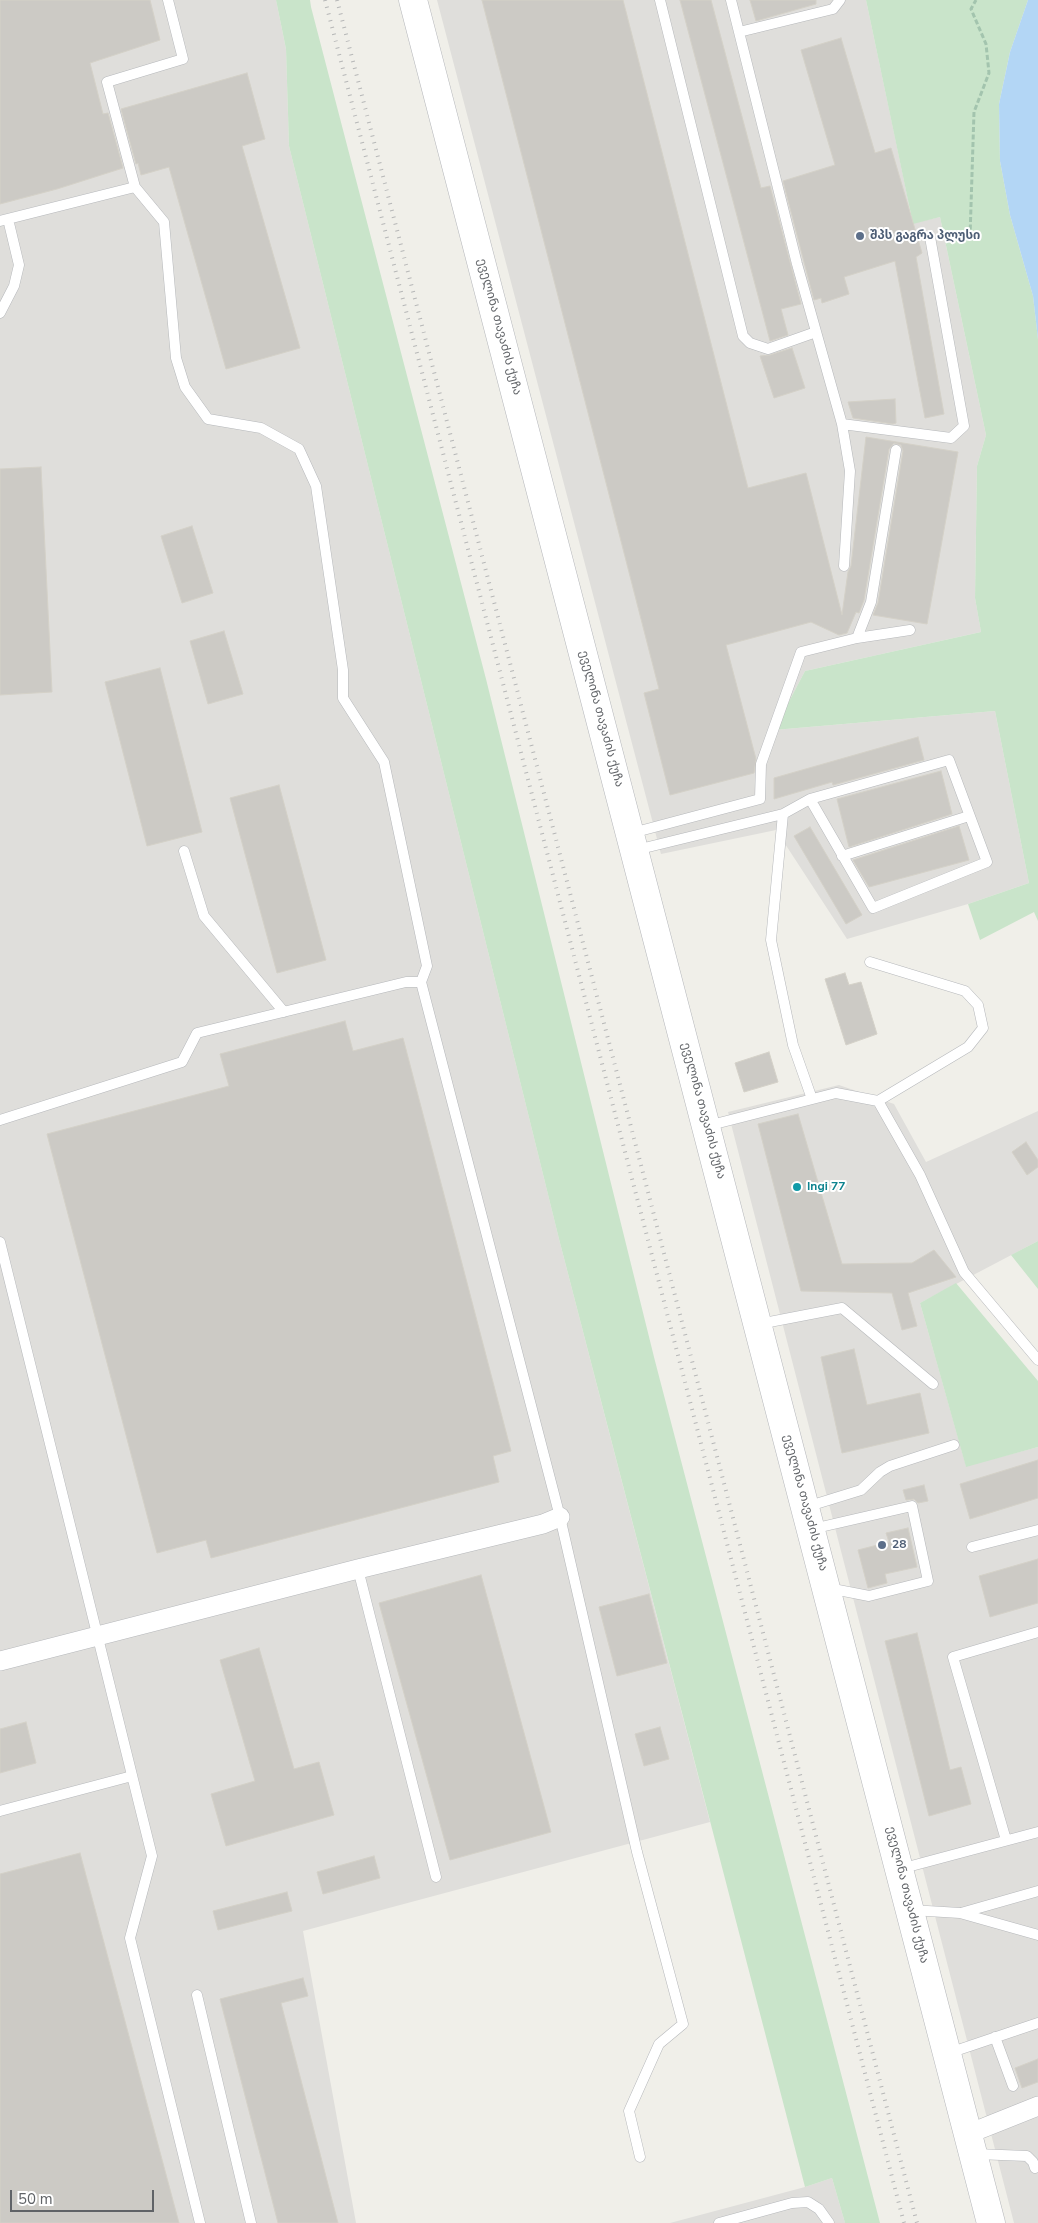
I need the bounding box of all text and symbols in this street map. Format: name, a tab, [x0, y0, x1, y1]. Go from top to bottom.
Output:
place label: შპს გაგრა პლუსი	[870, 229, 980, 243]
marker: შპს გაგრა პლუსი	[854, 230, 866, 242]
street label: ეველინა თავაძის ქუჩა	[474, 257, 524, 397]
street label: ეველინა თავაძის ქუჩა	[576, 649, 626, 789]
street label: ეველინა თავაძის ქუჩა	[678, 1041, 728, 1181]
place label: Ingi 77	[807, 1180, 845, 1194]
marker: Ingi 77	[791, 1181, 803, 1193]
street label: ეველინა თავაძის ქუჩა	[780, 1433, 830, 1573]
place label: 28	[892, 1538, 906, 1552]
marker: 28	[876, 1539, 888, 1551]
street label: ეველინა თავაძის ქუჩა	[883, 1825, 931, 1965]
scale bar	[12, 2180, 156, 2212]
text: 50 m	[18, 2189, 53, 2209]

